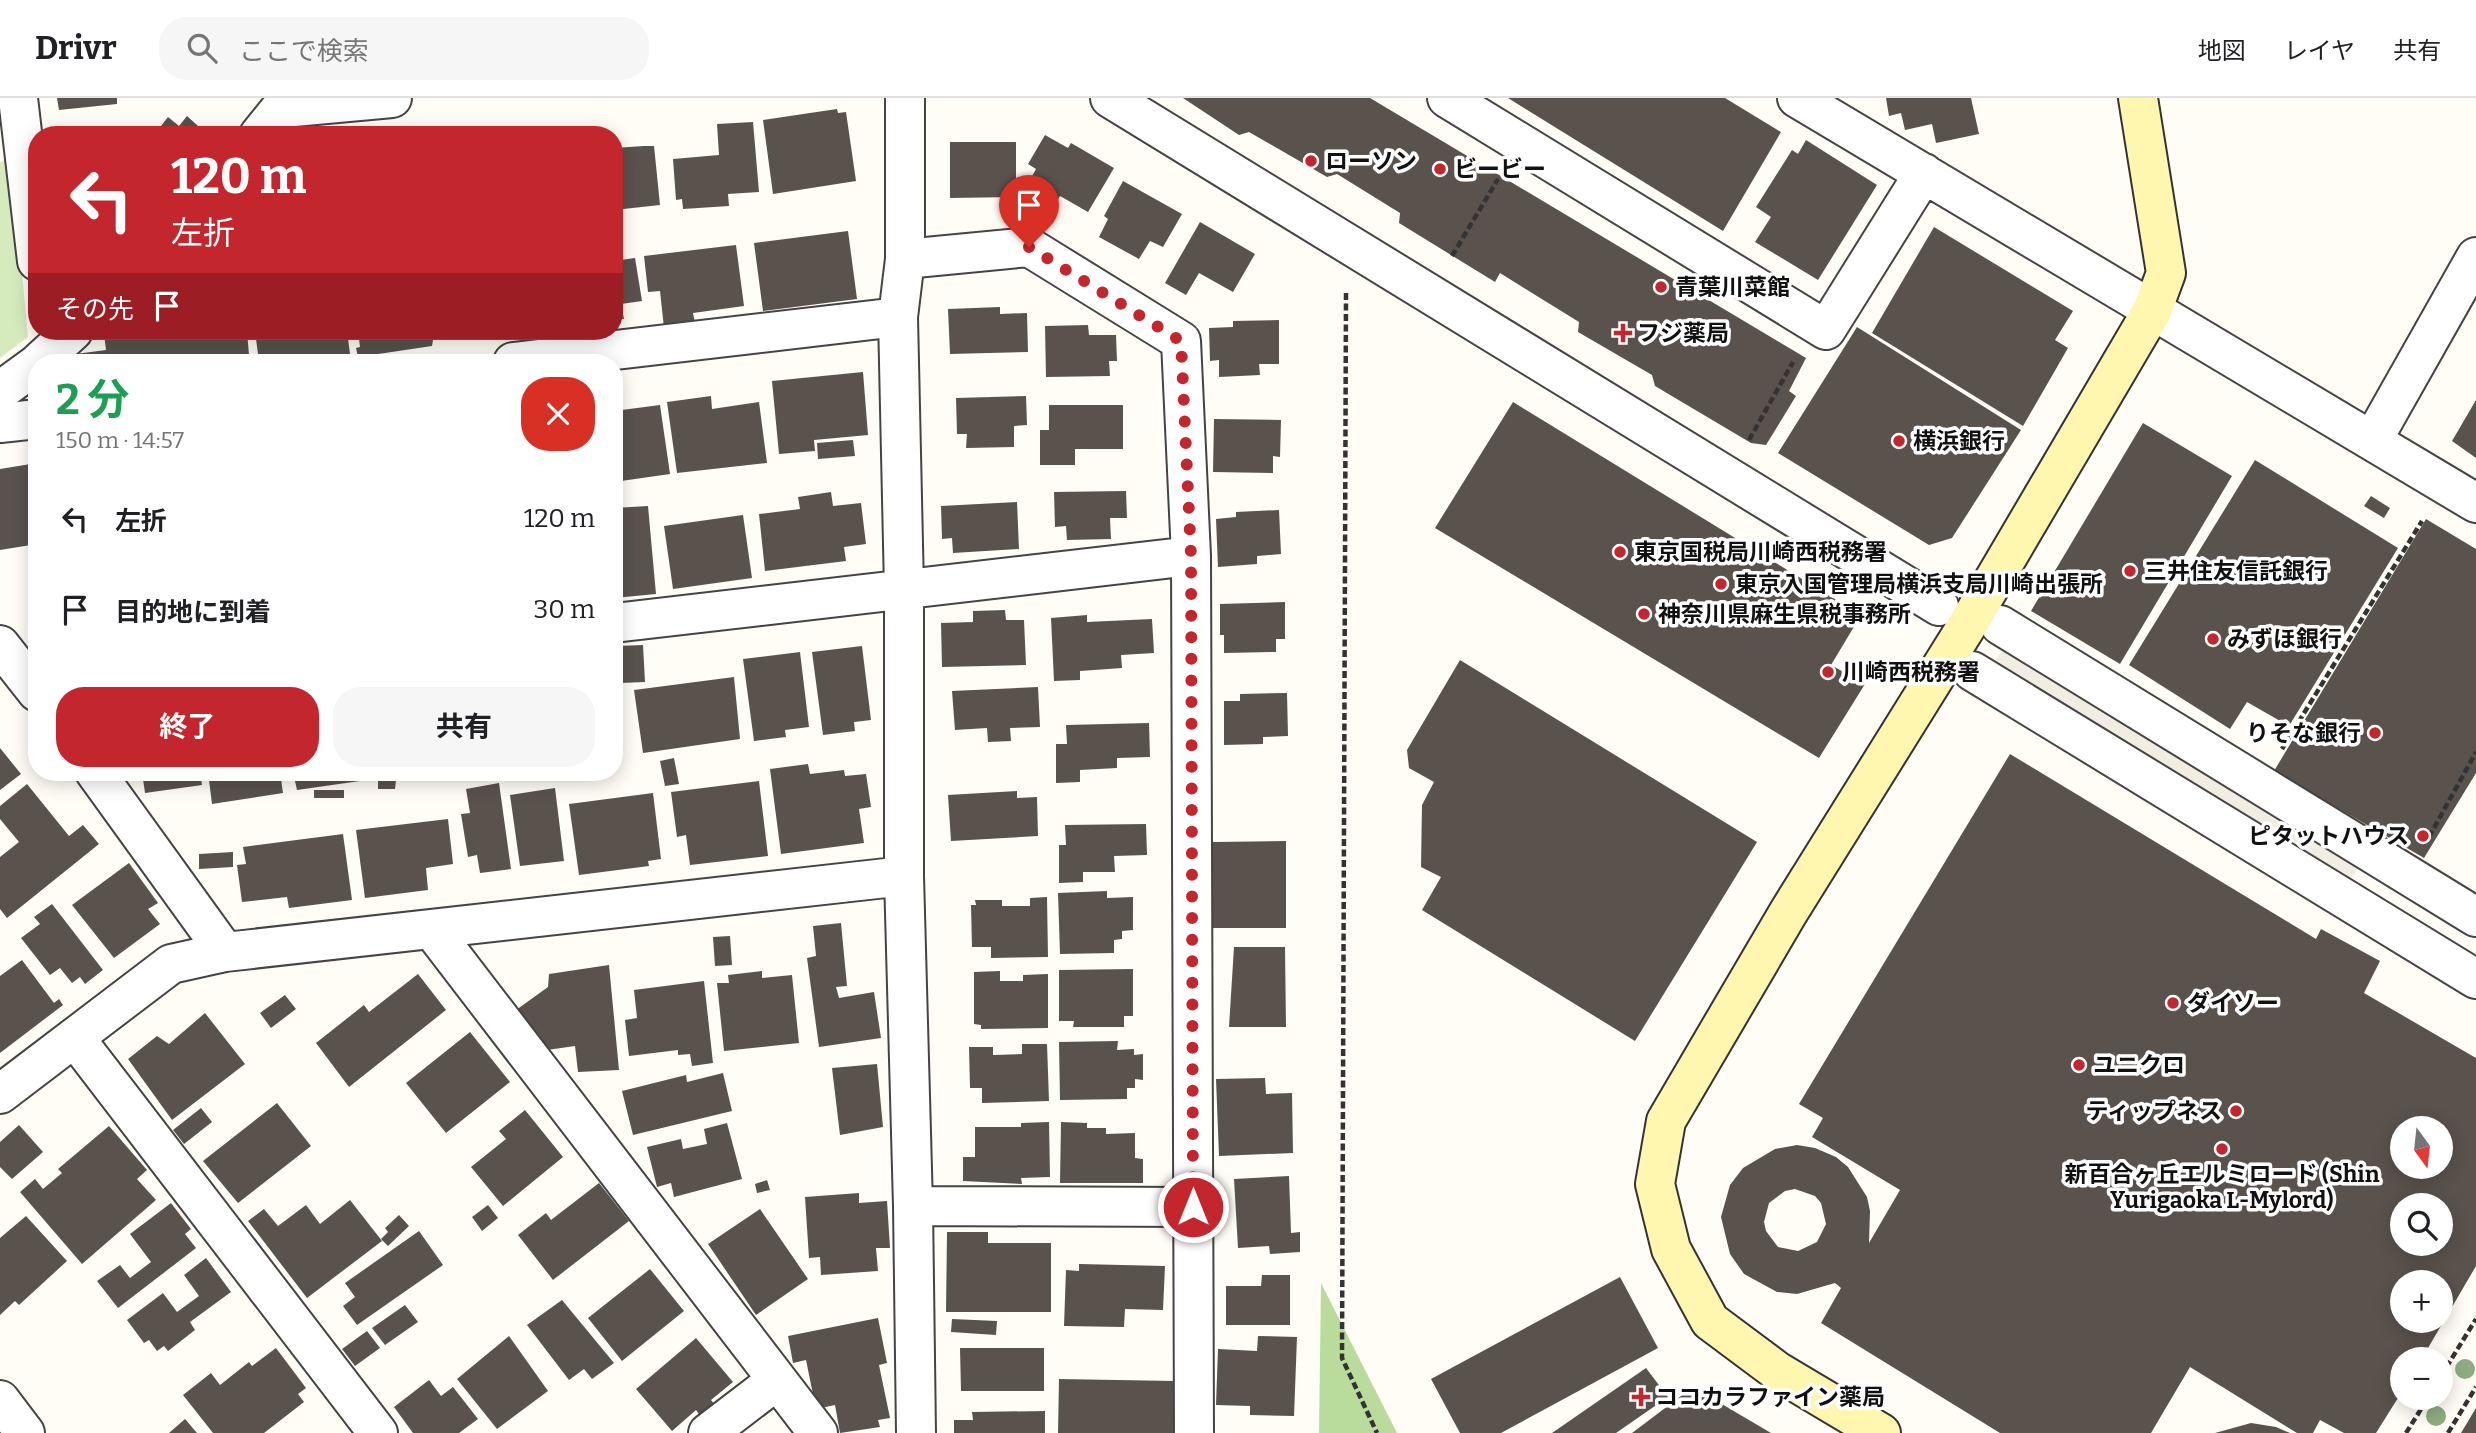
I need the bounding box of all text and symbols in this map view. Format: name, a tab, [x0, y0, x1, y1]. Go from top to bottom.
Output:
search box	[159, 17, 649, 80]
text: Drivr	[35, 28, 117, 68]
icon: search	[183, 29, 221, 67]
text: ここで検索	[239, 36, 369, 67]
text: 地図	[2198, 37, 2246, 65]
text: レイヤ	[2284, 37, 2355, 65]
text: 共有	[2393, 37, 2441, 65]
text: 120 m	[171, 147, 306, 206]
place label: ローソン	[1325, 147, 1417, 175]
marker: ローソン	[1303, 153, 1319, 169]
icon: left	[56, 154, 147, 245]
place label: ビービー	[1454, 155, 1546, 183]
marker: ビービー	[1432, 161, 1448, 177]
pin	[999, 175, 1059, 247]
icon: arrive	[1010, 186, 1048, 224]
text: 左折	[171, 214, 235, 252]
place label: 青葉川菜館	[1675, 273, 1790, 301]
marker: 青葉川菜館	[1653, 279, 1669, 295]
icon: arrive	[148, 287, 186, 325]
text: その先	[56, 294, 134, 325]
place label: フジ薬局	[1637, 319, 1729, 347]
marker: フジ薬局	[1615, 325, 1631, 341]
text: 2 分	[56, 375, 129, 425]
button: close	[521, 377, 595, 451]
text: 150 m · 14:57	[56, 426, 184, 454]
place label: 横浜銀行	[1913, 427, 2005, 455]
marker: 横浜銀行	[1891, 433, 1907, 449]
icon: left	[56, 500, 94, 538]
text: 120 m	[524, 503, 595, 534]
text: 左折	[115, 506, 167, 537]
place label: 東京国税局川崎西税務署	[1634, 538, 1887, 566]
marker: 東京国税局川崎西税務署	[1612, 544, 1628, 560]
place label: 三井住友信託銀行	[2144, 557, 2328, 585]
marker: 三井住友信託銀行	[2122, 563, 2138, 579]
place label: 東京入国管理局横浜支局川崎出張所	[1735, 570, 2103, 598]
marker: 東京入国管理局横浜支局川崎出張所	[1713, 576, 1729, 592]
icon: arrive	[56, 591, 94, 629]
text: 30 m	[534, 594, 595, 625]
text: 目的地に到着	[115, 597, 271, 628]
place label: 神奈川県麻生県税事務所	[1658, 600, 1911, 628]
marker: 神奈川県麻生県税事務所	[1636, 606, 1652, 622]
place label: みずほ銀行	[2227, 625, 2342, 653]
marker: みずほ銀行	[2205, 631, 2221, 647]
place label: 川崎西税務署	[1842, 658, 1980, 686]
marker: 川崎西税務署	[1820, 664, 1836, 680]
button: 終了	[56, 687, 319, 767]
button: 共有	[333, 687, 595, 767]
place label: りそな銀行	[2246, 719, 2361, 747]
marker: りそな銀行	[2367, 725, 2383, 741]
place label: ピタットハウス	[2248, 822, 2409, 850]
marker: ピタットハウス	[2415, 828, 2431, 844]
place label: ダイソー	[2187, 989, 2279, 1017]
marker: ダイソー	[2165, 995, 2181, 1011]
place label: ユニクロ	[2093, 1051, 2185, 1079]
marker: ユニクロ	[2071, 1057, 2087, 1073]
place label: ティップネス	[2085, 1097, 2222, 1125]
marker: ティップネス	[2228, 1103, 2244, 1119]
north arrow	[2390, 1116, 2454, 1180]
map controls	[2390, 1116, 2453, 1410]
marker: 新百合ヶ丘エルミロード (Shin Yurigaoka L-Mylord)	[2214, 1141, 2230, 1157]
place label: 新百合ヶ丘エルミロード (Shin Yurigaoka L-Mylord)	[2065, 1160, 2380, 1214]
position arrow	[1156, 1170, 1230, 1244]
button: search	[2390, 1193, 2453, 1256]
button: +	[2390, 1270, 2453, 1333]
button: −	[2390, 1347, 2453, 1410]
place label: ココカラファイン薬局	[1655, 1383, 1885, 1411]
marker: ココカラファイン薬局	[1633, 1389, 1649, 1405]

